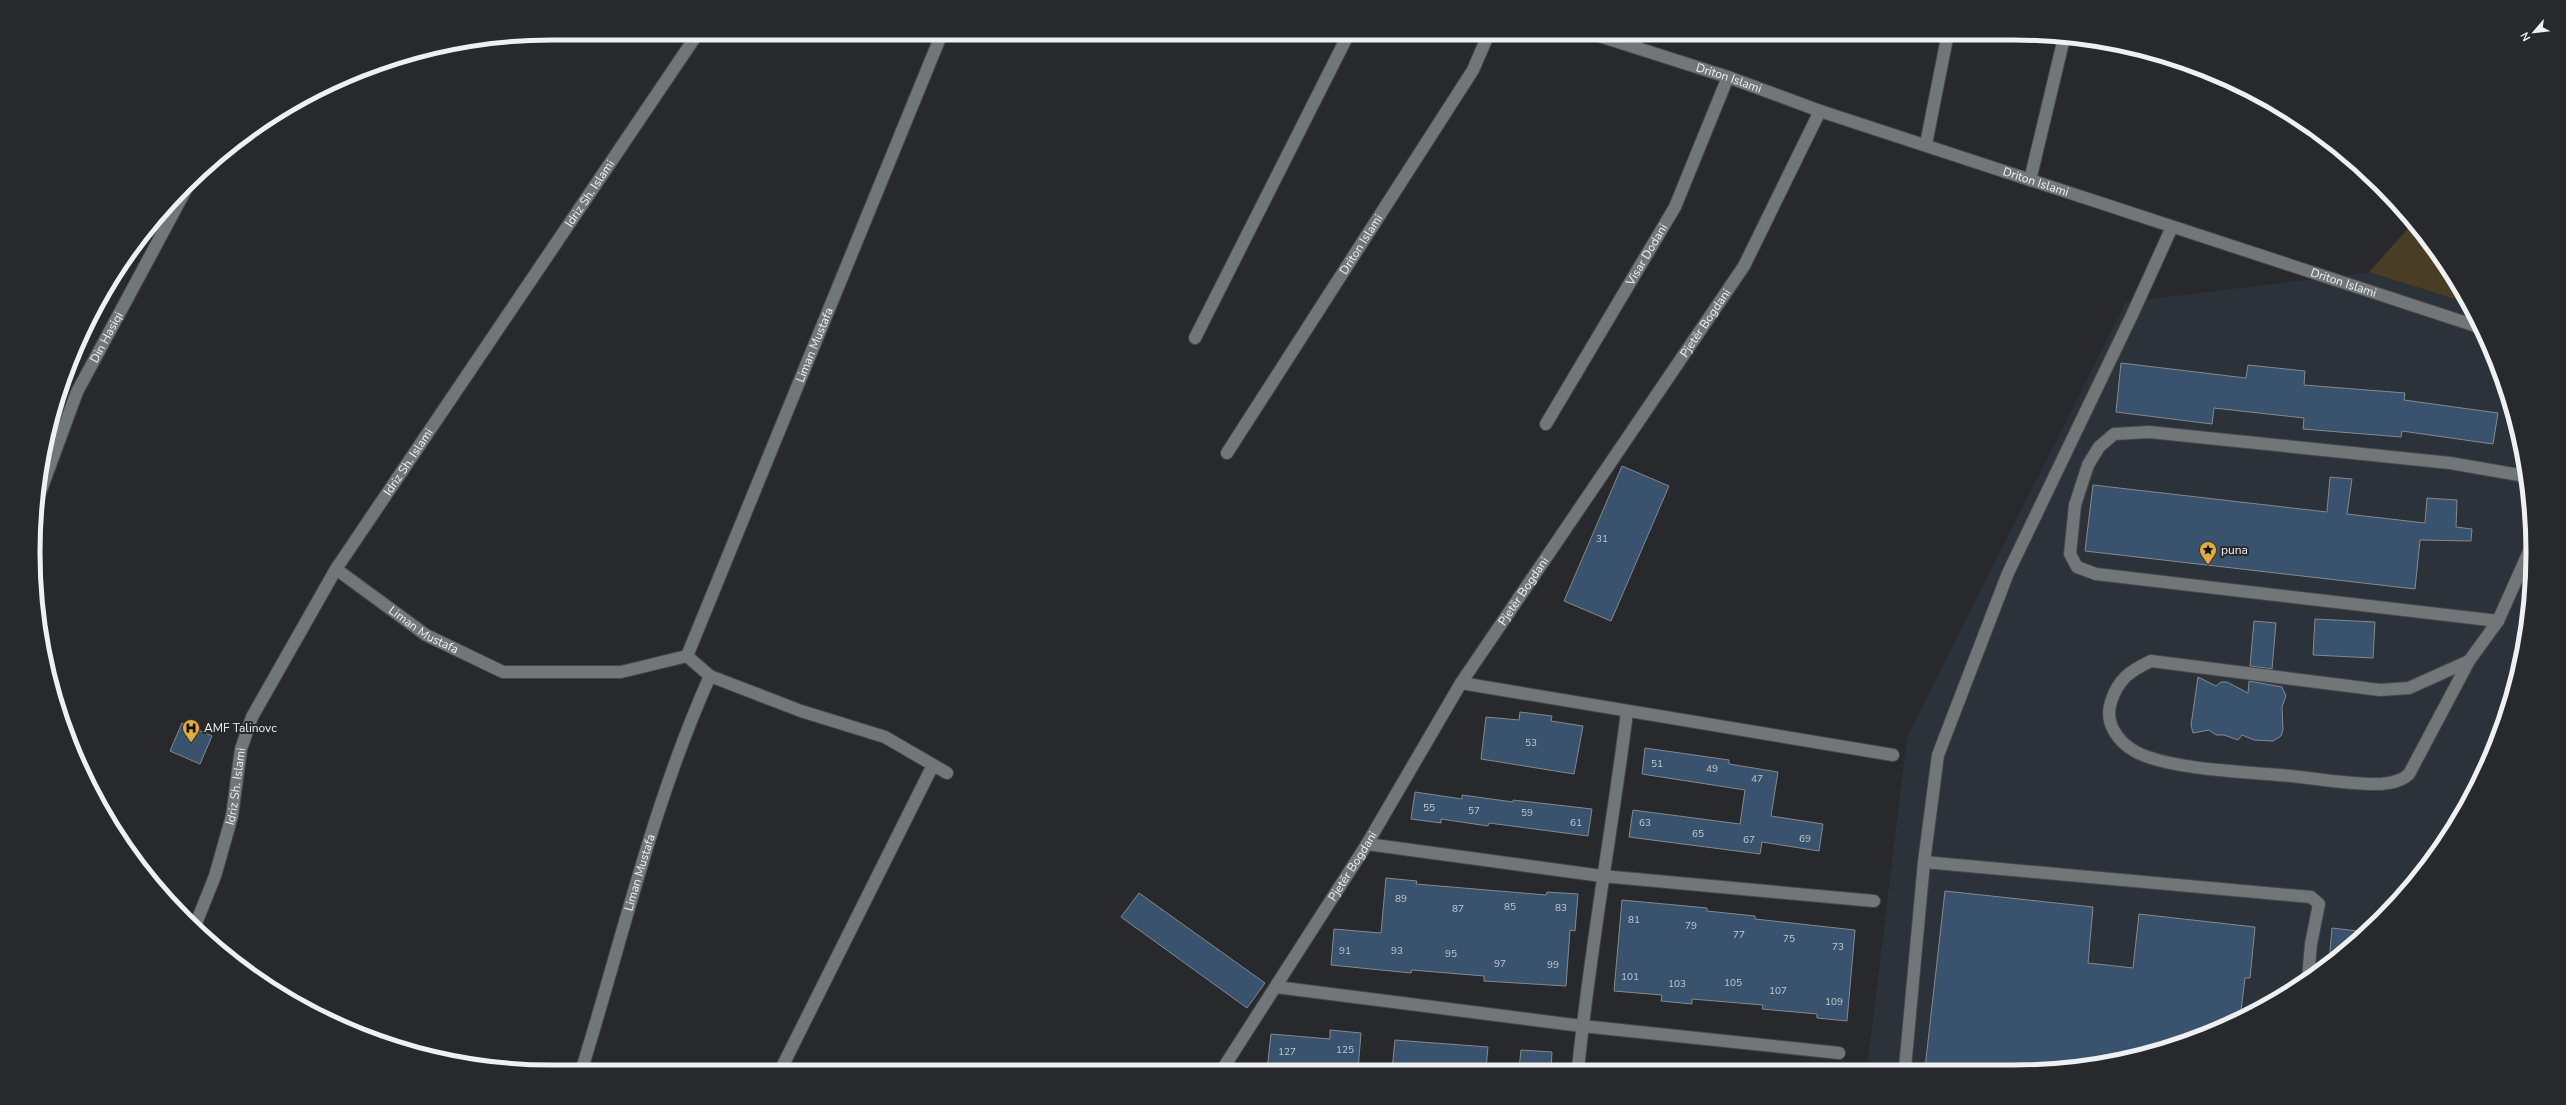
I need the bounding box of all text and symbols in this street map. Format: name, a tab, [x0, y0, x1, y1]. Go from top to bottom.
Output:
north arrow	[2514, 12, 2554, 52]
text: N	[2517, 29, 2534, 44]
street label: Driton Islami	[1694, 59, 1764, 97]
street label: Idriz Sh. Islami	[561, 157, 618, 230]
street label: Driton Islami	[2001, 163, 2071, 200]
street label: Driton Islami	[1336, 211, 1386, 278]
street label: Visar Dodani	[1622, 221, 1671, 289]
street label: Driton Islami	[2309, 264, 2379, 301]
street label: Pjetër Bogdani	[1676, 286, 1734, 360]
street label: Liman Mustafa	[792, 305, 837, 385]
street label: Din Hasiqi	[86, 309, 127, 366]
street label: Idriz Sh. Islami	[380, 425, 437, 499]
house number: 31	[1596, 532, 1608, 546]
place icon: puna	[2198, 540, 2218, 565]
place label: puna	[2221, 542, 2248, 558]
street label: Pjetër Bogdani	[1494, 554, 1552, 629]
street label: Liman Mustafa	[385, 602, 461, 657]
hospital icon: AMF Talinovc	[181, 718, 201, 743]
place label: AMF Talinovc	[204, 720, 277, 736]
house number: 53	[1525, 736, 1537, 750]
street label: Idriz Sh. Islami	[222, 747, 249, 827]
house number: 51	[1651, 757, 1663, 771]
house number: 49	[1706, 762, 1718, 776]
house number: 47	[1751, 772, 1763, 786]
house number: 55	[1423, 801, 1435, 815]
house number: 57	[1468, 804, 1480, 818]
house number: 59	[1521, 806, 1533, 820]
house number: 61	[1570, 816, 1582, 830]
house number: 63	[1639, 816, 1651, 830]
house number: 65	[1692, 827, 1704, 841]
street label: Pjetër Bogdani	[1324, 828, 1381, 904]
street label: Liman Mustafa	[620, 832, 659, 913]
house number: 69	[1799, 832, 1811, 846]
house number: 67	[1743, 833, 1755, 847]
house number: 89	[1395, 892, 1407, 906]
house number: 85	[1504, 900, 1516, 914]
house number: 83	[1555, 901, 1567, 915]
house number: 87	[1452, 902, 1464, 916]
house number: 81	[1628, 913, 1640, 927]
house number: 79	[1685, 919, 1697, 933]
house number: 77	[1733, 928, 1745, 942]
house number: 75	[1783, 932, 1795, 946]
house number: 73	[1832, 940, 1844, 954]
house number: 91	[1339, 944, 1351, 958]
house number: 93	[1391, 944, 1403, 958]
house number: 95	[1445, 947, 1457, 961]
house number: 97	[1494, 957, 1506, 971]
house number: 99	[1547, 958, 1559, 972]
house number: 101	[1621, 970, 1639, 984]
house number: 105	[1724, 976, 1742, 990]
house number: 103	[1668, 977, 1686, 991]
house number: 107	[1769, 984, 1787, 998]
house number: 109	[1825, 995, 1843, 1009]
house number: 125	[1336, 1043, 1354, 1057]
house number: 127	[1278, 1045, 1296, 1059]

